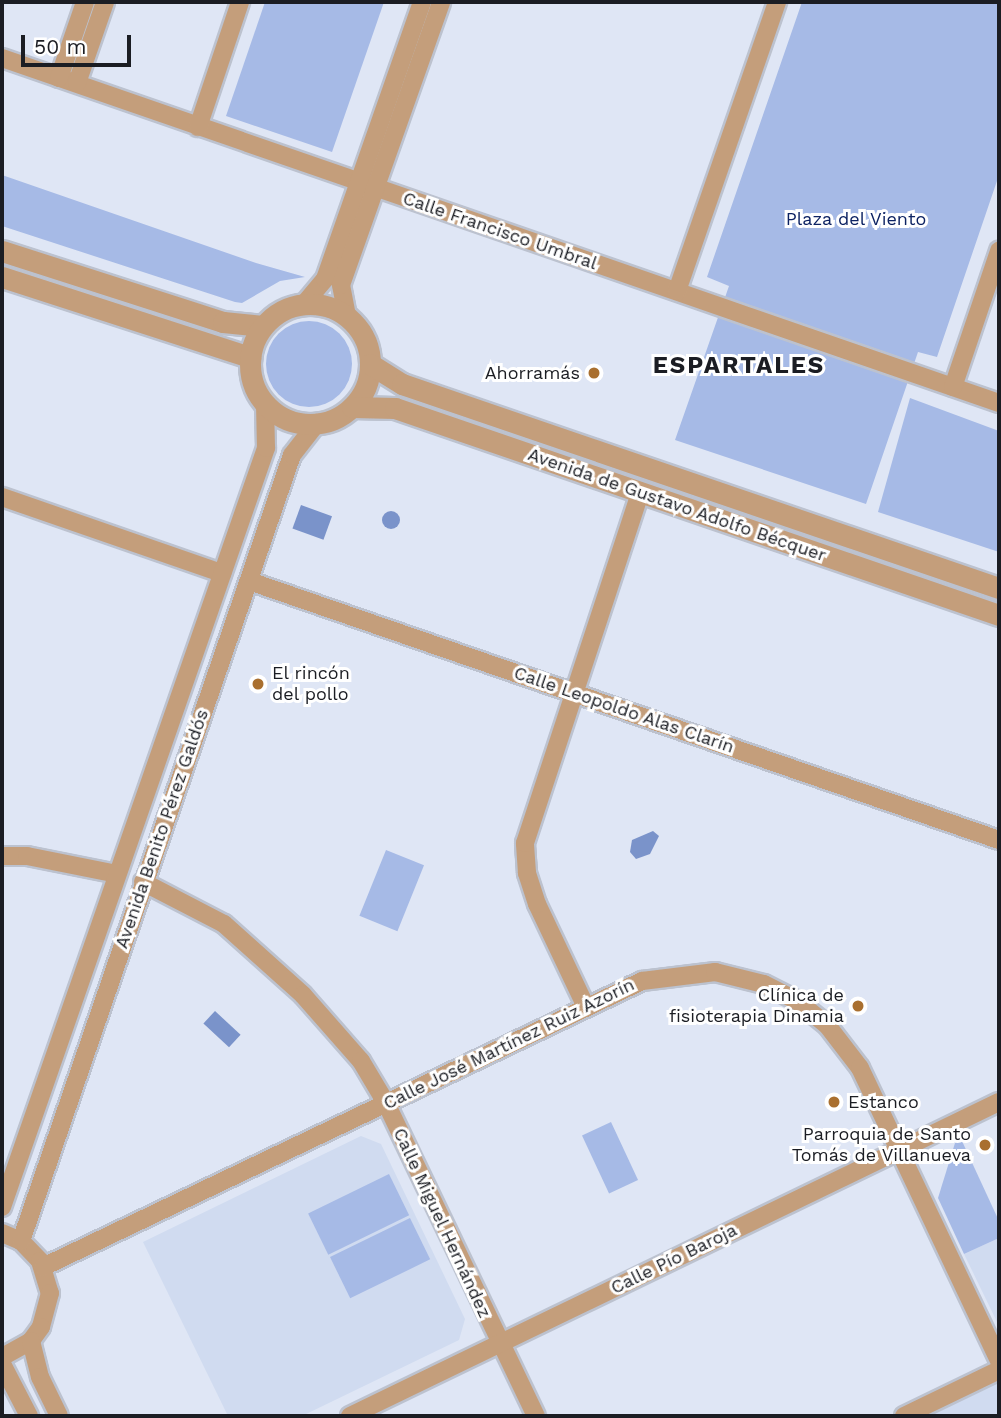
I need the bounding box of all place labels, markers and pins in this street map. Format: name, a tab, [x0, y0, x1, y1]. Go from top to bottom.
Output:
place label: Ahorramás	[485, 362, 580, 384]
marker: Ahorramás	[586, 365, 602, 381]
place label: El rincón del pollo	[272, 663, 350, 706]
marker: El rincón del pollo	[250, 676, 266, 692]
place label: Clínica de fisioterapia Dinamia	[668, 985, 844, 1028]
marker: Clínica de fisioterapia Dinamia	[850, 998, 866, 1014]
place label: Estanco	[848, 1091, 919, 1113]
marker: Estanco	[826, 1094, 842, 1110]
place label: Parroquia de Santo Tomás de Villanueva	[791, 1124, 971, 1166]
marker: Parroquia de Santo Tomás de Villanueva	[977, 1137, 993, 1153]

